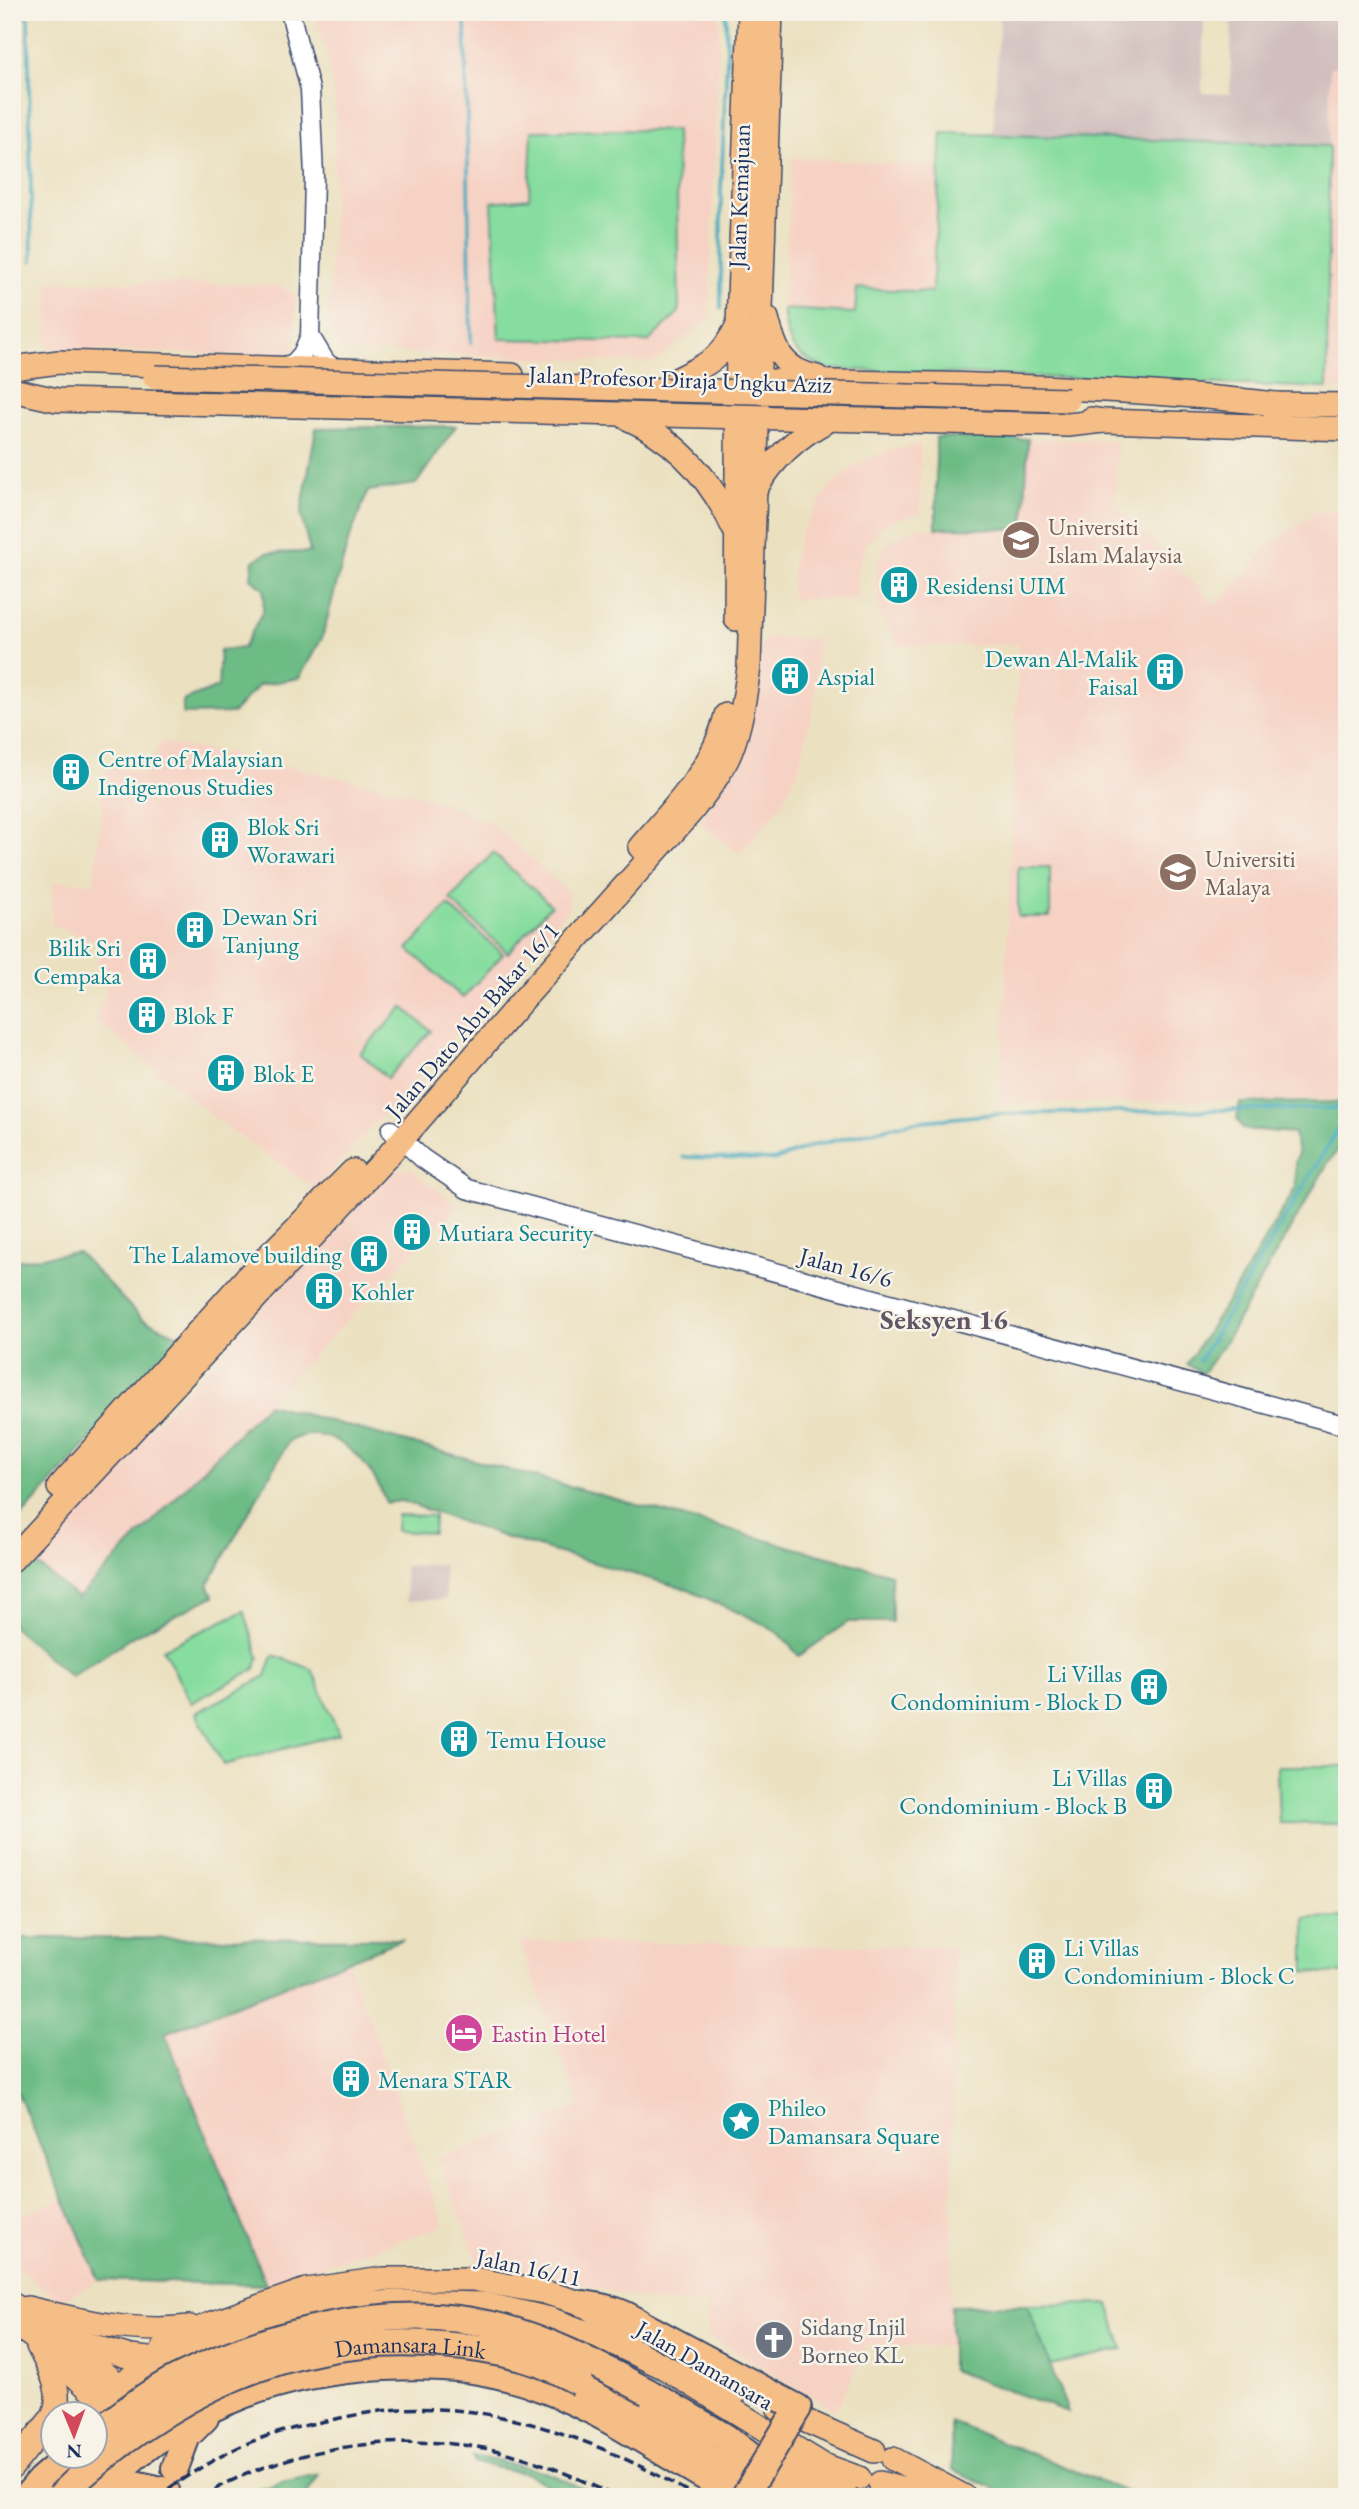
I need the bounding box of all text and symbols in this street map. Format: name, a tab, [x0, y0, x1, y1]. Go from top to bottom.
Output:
street label: Jalan Kemajuan	[721, 123, 757, 271]
street label: Jalan Profesor Diraja Ungku Aziz	[526, 358, 832, 400]
place label: Universiti Islam Malaysia	[1048, 511, 1183, 570]
school or university icon: Universiti Islam Malaysia	[1000, 519, 1042, 561]
building icon: Residensi UIM	[878, 564, 920, 606]
place label: Residensi UIM	[926, 570, 1066, 601]
place label: Dewan Al-Malik Faisal	[985, 643, 1139, 702]
building icon: Dewan Al-Malik Faisal	[1144, 651, 1186, 693]
building icon: Aspial	[769, 655, 811, 697]
place label: Aspial	[816, 661, 875, 692]
place label: Centre of Malaysian Indigenous Studies	[98, 743, 284, 802]
building icon: Centre of Malaysian Indigenous Studies	[50, 751, 92, 793]
place label: Blok Sri Worawari	[247, 811, 335, 870]
building icon: Blok Sri Worawari	[199, 819, 241, 861]
place label: Universiti Malaya	[1205, 843, 1296, 902]
school or university icon: Universiti Malaya	[1157, 851, 1199, 893]
place label: Dewan Sri Tanjung	[222, 901, 318, 960]
building icon: Dewan Sri Tanjung	[174, 909, 216, 951]
street label: Jalan Dato Abu Bakar 16/1	[377, 915, 566, 1126]
place label: Bilik Sri Cempaka	[34, 932, 121, 991]
building icon: Bilik Sri Cempaka	[127, 940, 169, 982]
building icon: Blok F	[126, 994, 168, 1036]
place label: Blok F	[174, 1000, 234, 1031]
building icon: Blok E	[205, 1052, 247, 1094]
place label: Blok E	[253, 1058, 314, 1089]
building icon: Mutiara Security	[391, 1211, 433, 1253]
place label: Mutiara Security	[439, 1217, 594, 1248]
building icon: The Lalamove building	[348, 1233, 390, 1275]
place label: The Lalamove building	[128, 1239, 343, 1270]
street label: Jalan 16/6	[794, 1239, 896, 1294]
building icon: Kohler	[303, 1270, 345, 1312]
place label: Kohler	[351, 1276, 414, 1307]
district label: Seksyen 16	[880, 1301, 1008, 1337]
place label: Li Villas Condominium - Block D	[890, 1658, 1122, 1717]
building icon: Li Villas Condominium - Block D	[1128, 1666, 1170, 1708]
building icon: Temu House	[438, 1718, 480, 1760]
place label: Temu House	[486, 1724, 606, 1755]
place label: Li Villas Condominium - Block B	[899, 1762, 1127, 1821]
building icon: Li Villas Condominium - Block B	[1133, 1770, 1175, 1812]
place label: Li Villas Condominium - Block C	[1064, 1932, 1295, 1991]
building icon: Li Villas Condominium - Block C	[1016, 1940, 1058, 1982]
hotel icon: Eastin Hotel	[443, 2012, 485, 2054]
place label: Eastin Hotel	[491, 2018, 606, 2049]
building icon: Menara STAR	[330, 2058, 372, 2100]
place label: Menara STAR	[378, 2064, 513, 2095]
place label: Phileo Damansara Square	[768, 2092, 940, 2151]
place icon: Phileo Damansara Square	[720, 2100, 762, 2142]
street label: Jalan 16/11	[472, 2240, 584, 2293]
place label: Sidang Injil Borneo KL	[801, 2311, 906, 2370]
street label: Jalan Damansara	[629, 2312, 780, 2417]
church icon: Sidang Injil Borneo KL	[753, 2319, 795, 2361]
street label: Damansara Link	[332, 2328, 489, 2365]
north arrow	[38, 2400, 108, 2470]
text: N	[66, 2439, 82, 2464]

